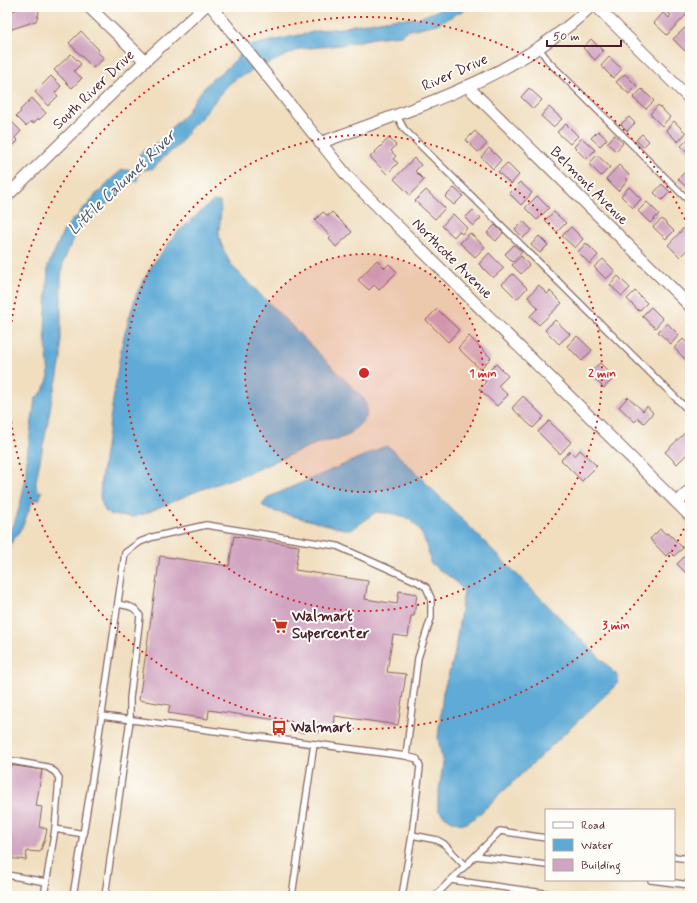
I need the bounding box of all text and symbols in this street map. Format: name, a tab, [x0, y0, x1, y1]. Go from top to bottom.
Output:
scale bar	[547, 22, 621, 48]
text: 50 m	[553, 29, 580, 45]
street label: South River Drive	[49, 46, 140, 134]
street label: River Drive	[419, 49, 491, 96]
water label: Little Calumet River	[64, 125, 182, 240]
street label: Belmont Avenue	[545, 142, 633, 230]
street label: Northcote Avenue	[407, 214, 497, 304]
centre of rings	[357, 366, 371, 380]
text: 1 min	[469, 366, 497, 382]
text: 2 min	[588, 366, 616, 382]
place label: Walmart Supercenter	[291, 607, 370, 644]
supermarket icon: Walmart Supercenter	[271, 617, 289, 635]
text: 3 min	[602, 618, 630, 634]
place label: Walmart	[290, 718, 352, 738]
bus stop icon: Walmart	[270, 719, 288, 737]
legend	[545, 809, 675, 881]
text: Road	[581, 818, 605, 834]
text: Water	[581, 838, 613, 854]
text: Building	[581, 858, 621, 875]

